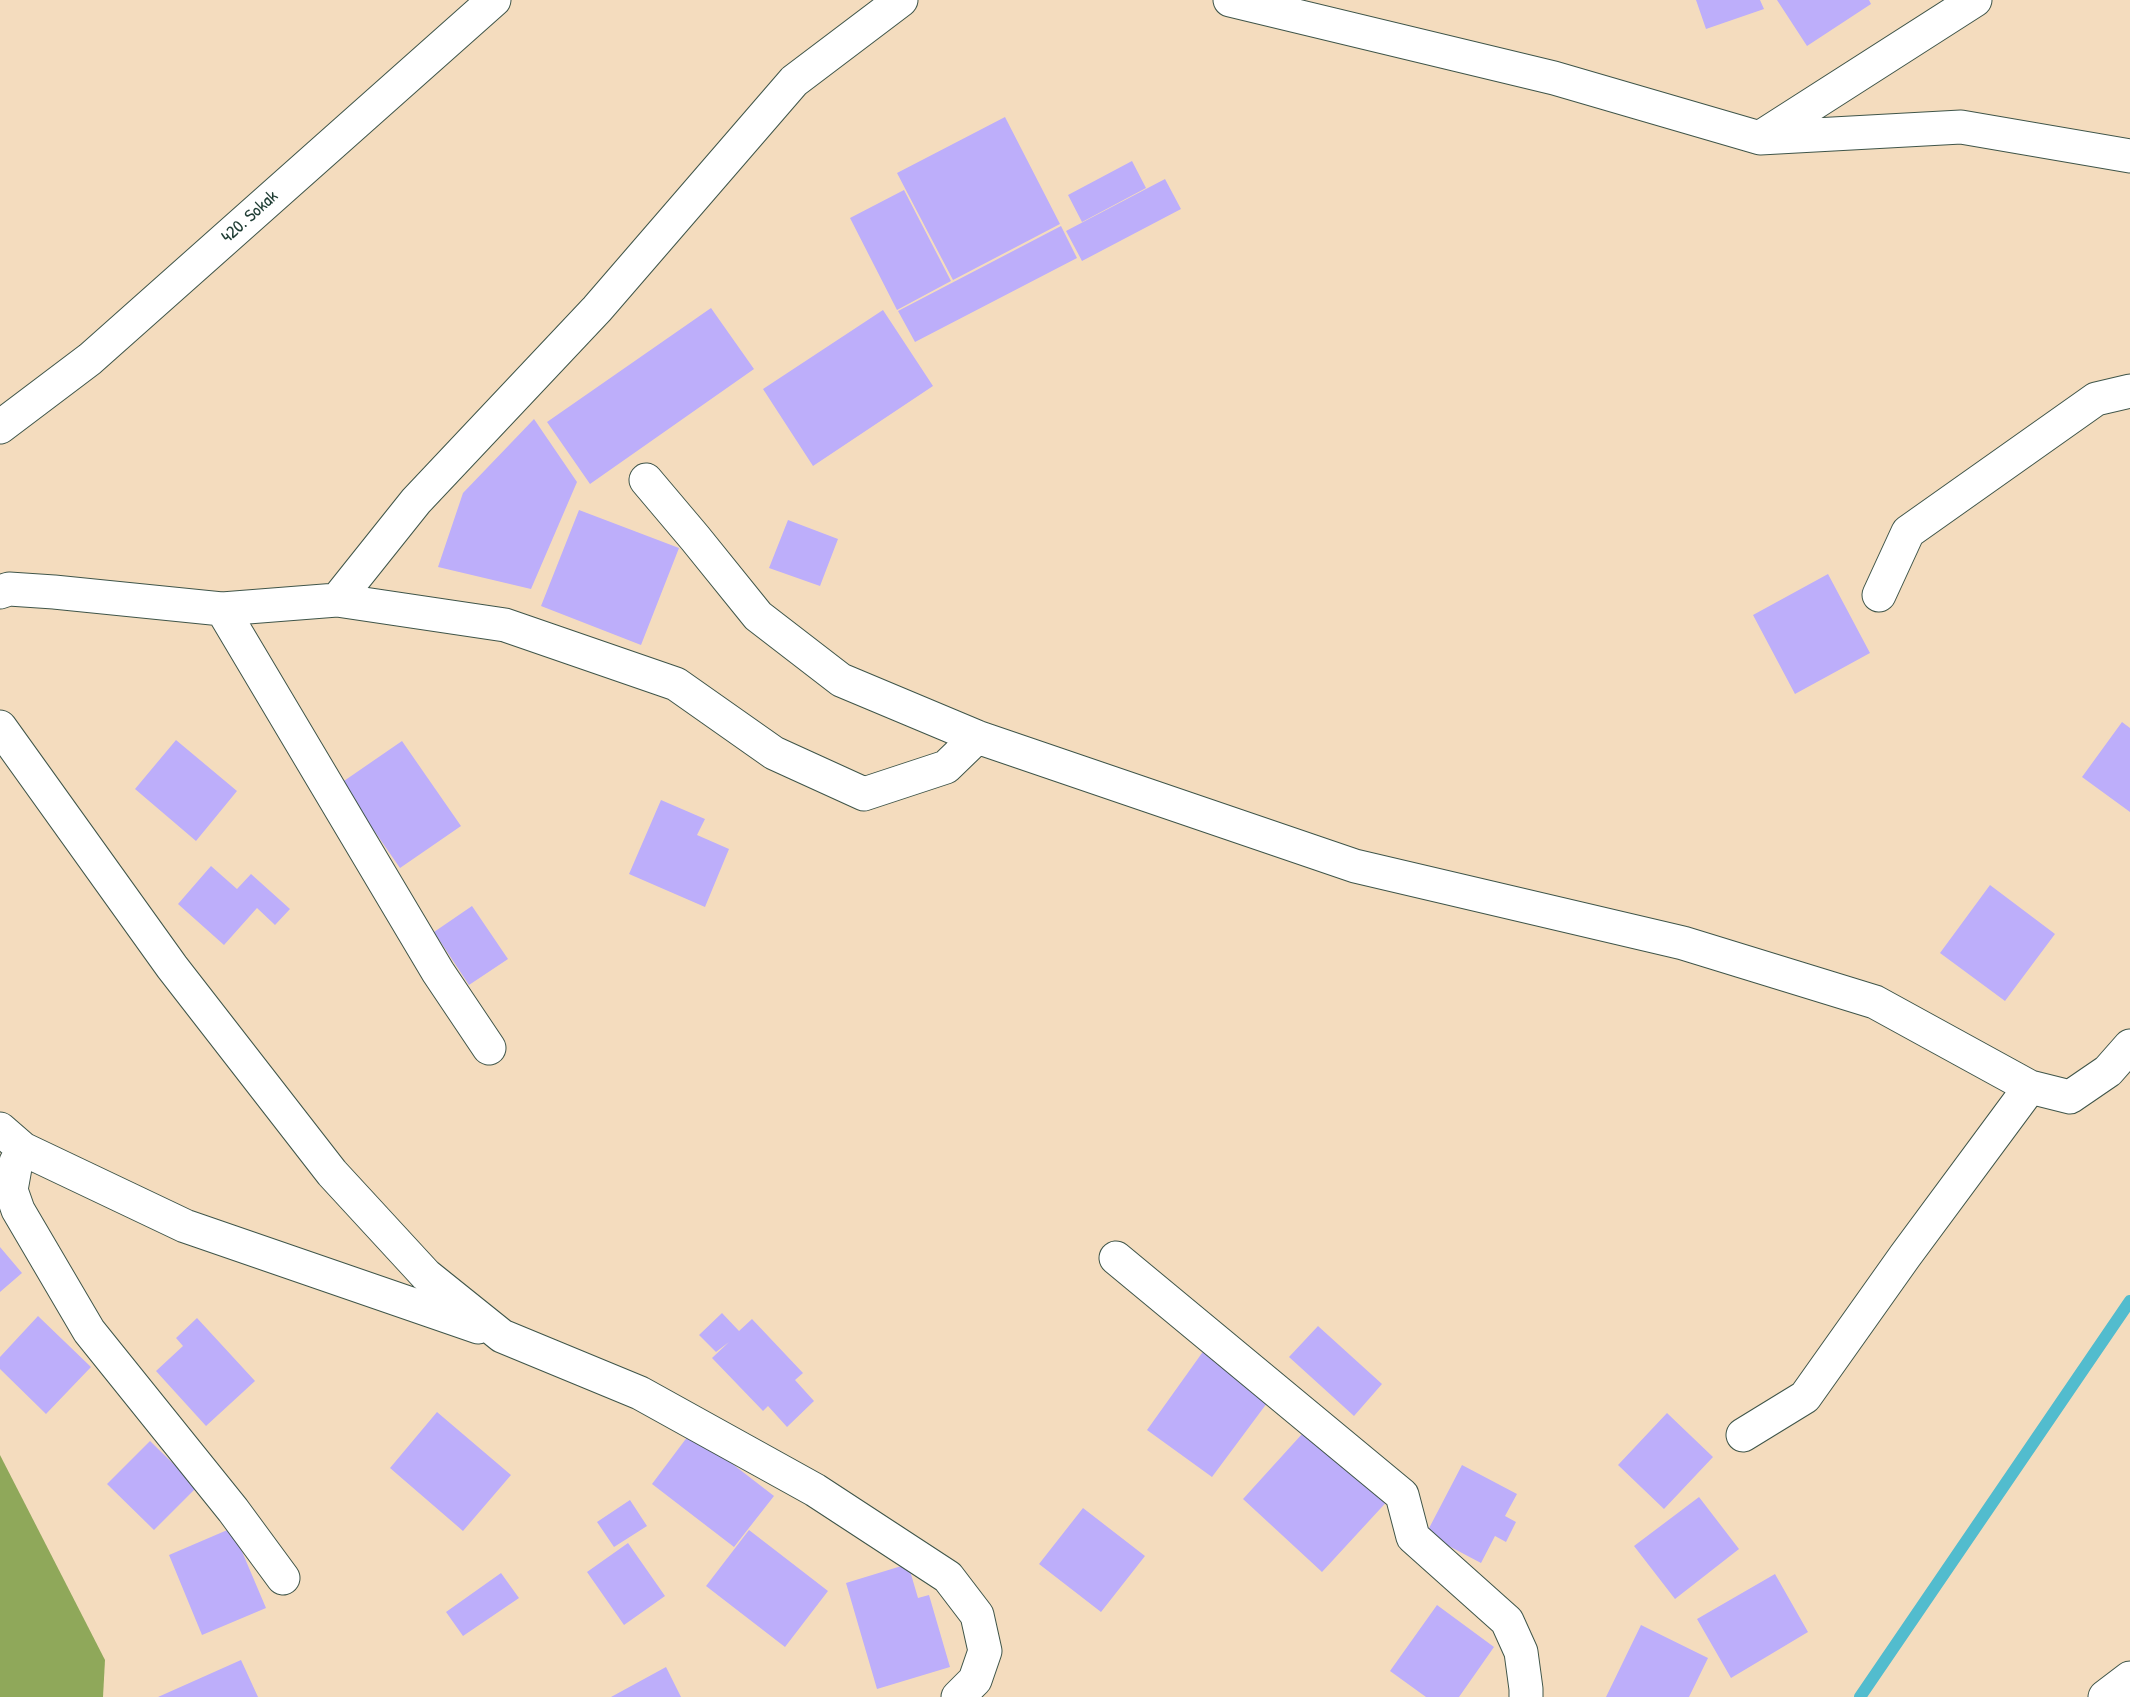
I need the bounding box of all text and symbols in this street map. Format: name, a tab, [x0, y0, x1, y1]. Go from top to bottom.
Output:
street label: 420. Sokak	[217, 186, 283, 248]

